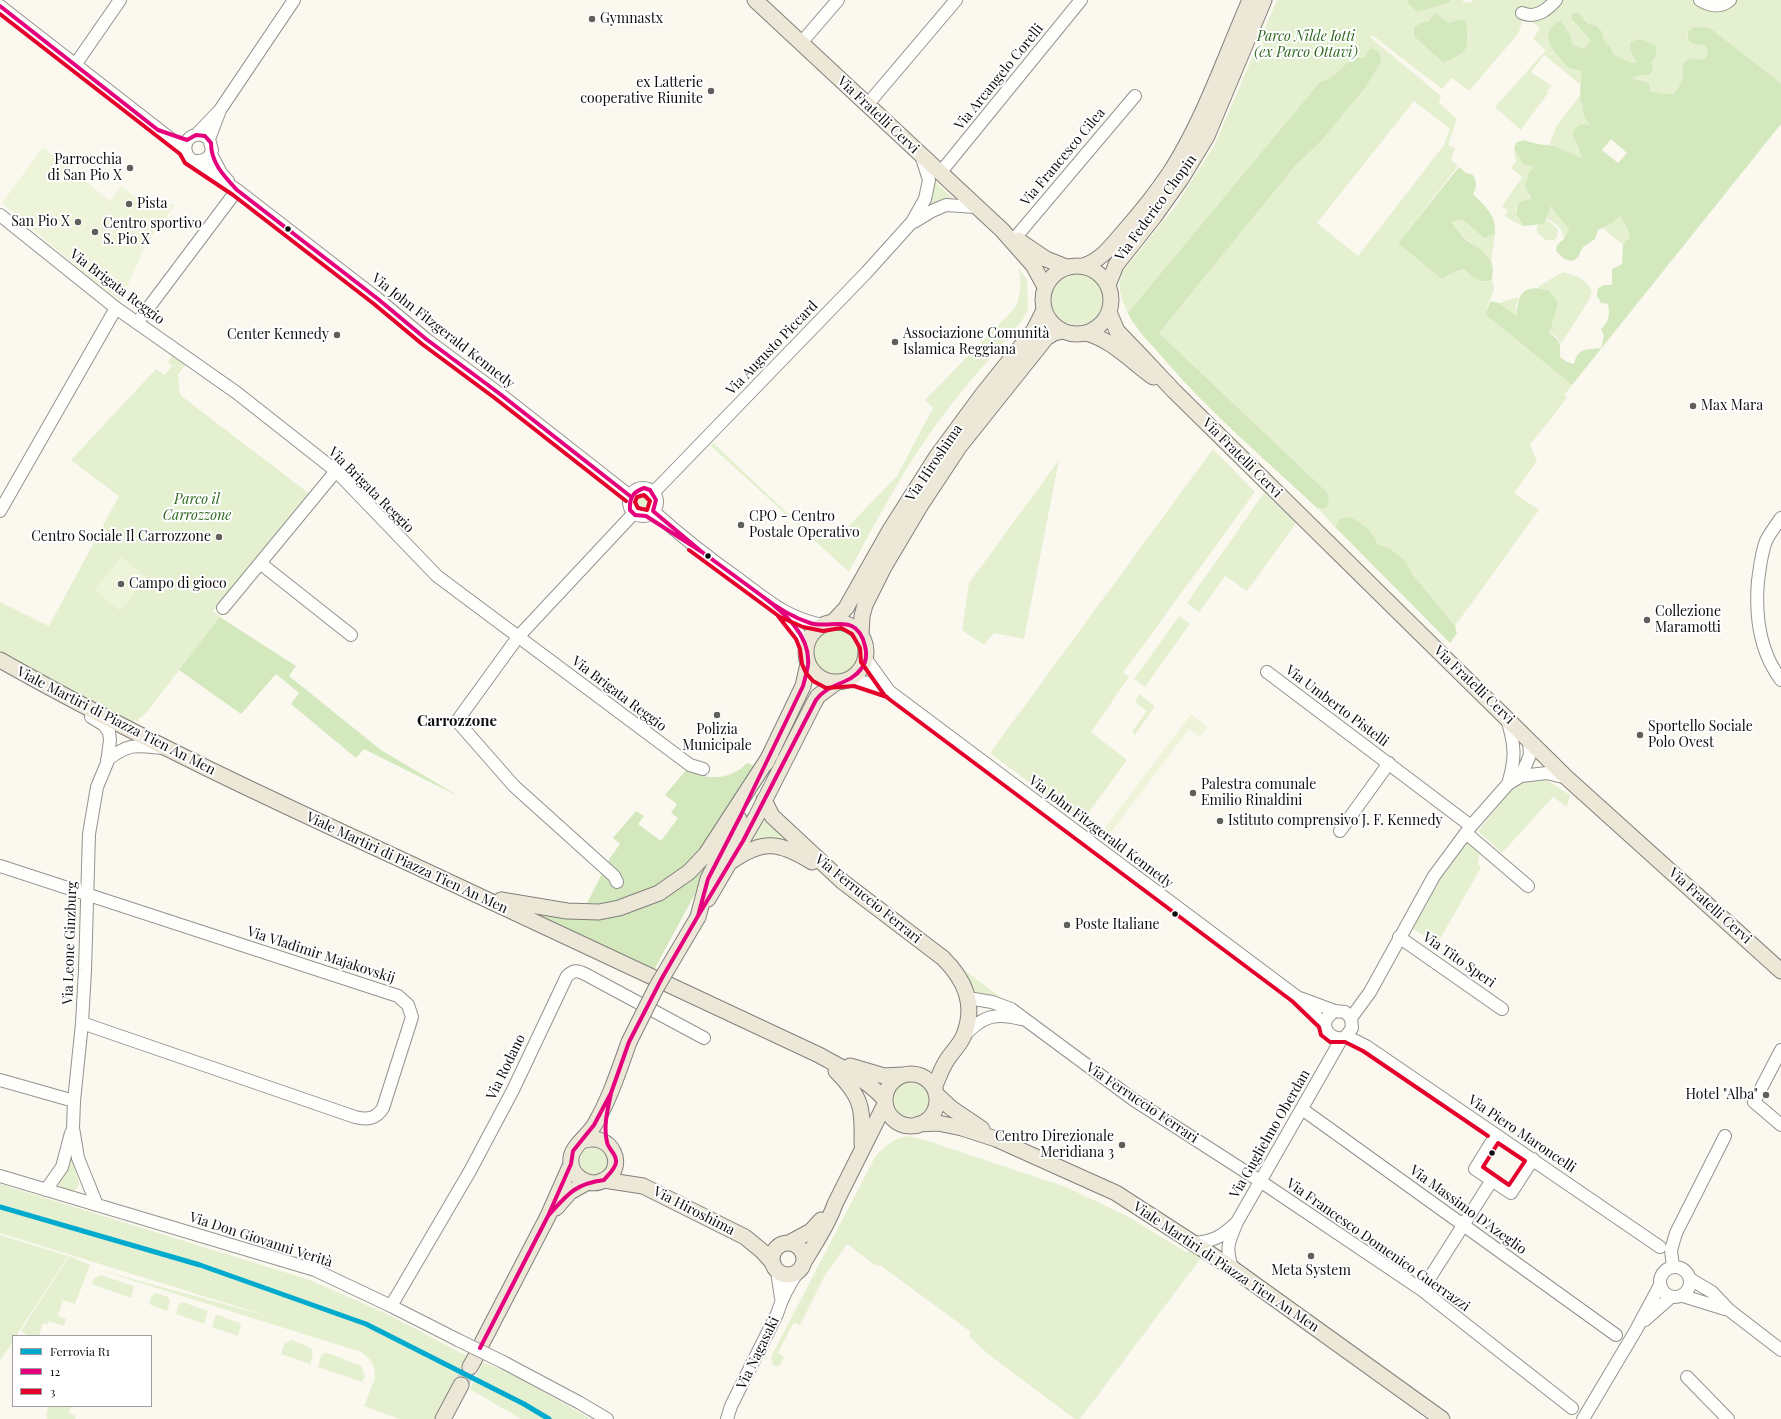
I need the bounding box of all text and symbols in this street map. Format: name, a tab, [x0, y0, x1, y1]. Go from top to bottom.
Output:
place label: Gymnastx	[600, 11, 663, 27]
marker: Gymnastx	[587, 14, 597, 24]
street label: Via Arcangelo Corelli	[951, 21, 1047, 133]
park label: Parco Nilde Iotti (ex Parco Ottavi)	[1254, 29, 1358, 62]
street label: Via Fratelli Cervi	[834, 73, 922, 157]
place label: ex Latterie cooperative Riunite	[580, 75, 703, 108]
marker: ex Latterie cooperative Riunite	[706, 86, 716, 96]
street label: Via Francesco Cilea	[1017, 105, 1109, 209]
place label: Parrocchia di San Pio X	[48, 152, 122, 184]
street label: Via Federico Chopin	[1112, 152, 1200, 264]
marker: Parrocchia di San Pio X	[125, 163, 135, 173]
place label: Pista	[137, 196, 167, 212]
marker: Pista	[124, 199, 134, 209]
place label: San Pio X	[11, 214, 70, 230]
place label: Centro sportivo S. Pio X	[103, 216, 202, 248]
marker: San Pio X	[73, 217, 83, 227]
unlabelled marker	[283, 224, 293, 234]
marker: Centro sportivo S. Pio X	[90, 227, 100, 237]
street label: Via Brigata Reggio	[66, 246, 168, 328]
street label: Via John Fitzgerald Kennedy	[368, 270, 518, 392]
street label: Via Augusto Piccard	[723, 297, 821, 399]
place label: Associazione Comunità Islamica Reggiana	[903, 326, 1050, 358]
place label: Center Kennedy	[227, 327, 329, 343]
marker: Center Kennedy	[332, 330, 342, 340]
marker: Associazione Comunità Islamica Reggiana	[890, 337, 900, 347]
place label: Max Mara	[1701, 398, 1763, 414]
marker: Max Mara	[1688, 401, 1698, 411]
street label: Via Fratelli Cervi	[1199, 415, 1285, 501]
street label: Via Hiroshima	[902, 421, 966, 505]
street label: Via Brigata Reggio	[325, 444, 417, 536]
park label: Parco il Carrozzone	[163, 492, 231, 524]
place label: CPO - Centro Postale Operativo	[749, 509, 860, 542]
marker: CPO - Centro Postale Operativo	[736, 520, 746, 530]
place label: Centro Sociale Il Carrozzone	[31, 529, 211, 545]
marker: Centro Sociale Il Carrozzone	[214, 532, 224, 542]
unlabelled marker	[703, 551, 713, 561]
place label: Campo di gioco	[129, 576, 227, 592]
marker: Campo di gioco	[116, 579, 126, 589]
place label: Collezione Maramotti	[1655, 604, 1721, 636]
marker: Collezione Maramotti	[1642, 615, 1652, 625]
street label: Via Fratelli Cervi	[1430, 642, 1518, 728]
street label: Via Brigata Reggio	[568, 653, 670, 735]
street label: Via Umberto Pistelli	[1282, 662, 1392, 750]
street label: Viale Martiri di Piazza Tien An Men	[14, 663, 218, 779]
marker: Polizia Municipale	[712, 710, 722, 720]
district label: Carrozzone	[417, 712, 497, 730]
place label: Sportello Sociale Polo Ovest	[1648, 719, 1753, 752]
place label: Polizia Municipale	[682, 722, 752, 754]
marker: Sportello Sociale Polo Ovest	[1635, 730, 1645, 740]
street label: Via John Fitzgerald Kennedy	[1025, 772, 1177, 892]
place label: Palestra comunale Emilio Rinaldini	[1201, 777, 1316, 810]
marker: Palestra comunale Emilio Rinaldini	[1188, 788, 1198, 798]
street label: Viale Martiri di Piazza Tien An Men	[303, 809, 511, 917]
place label: Istituto comprensivo J. F. Kennedy	[1228, 813, 1443, 829]
marker: Istituto comprensivo J. F. Kennedy	[1215, 816, 1225, 826]
street label: Via Ferruccio Ferrari	[812, 851, 924, 947]
street label: Via Fratelli Cervi	[1665, 864, 1755, 948]
street label: Via Leone Ginzburg	[59, 881, 81, 1005]
unlabelled marker	[1170, 909, 1180, 919]
place label: Poste Italiane	[1075, 917, 1160, 933]
marker: Poste Italiane	[1062, 920, 1072, 930]
street label: Via Vladimir Majakovskij	[245, 923, 397, 987]
street label: Via Tito Speri	[1419, 929, 1499, 991]
street label: Via Rodano	[483, 1031, 529, 1103]
street label: Via Ferruccio Ferrari	[1083, 1059, 1201, 1147]
street label: Via Guglielmo Oberdan	[1226, 1067, 1314, 1201]
place label: Hotel "Alba"	[1685, 1087, 1758, 1103]
marker: Hotel "Alba"	[1761, 1090, 1771, 1100]
street label: Via Piero Maroncelli	[1465, 1092, 1579, 1176]
place label: Centro Direzionale Meridiana 3	[995, 1129, 1114, 1162]
marker: Centro Direzionale Meridiana 3	[1117, 1140, 1127, 1150]
unlabelled marker	[1487, 1148, 1497, 1158]
street label: Via Massimo D'Azeglio	[1406, 1162, 1530, 1258]
street label: Via Francesco Domenico Guerrazzi	[1283, 1175, 1473, 1315]
street label: Via Hiroshima	[650, 1183, 738, 1239]
street label: Viale Martiri di Piazza Tien An Men	[1130, 1198, 1322, 1336]
street label: Via Don Giovanni Verità	[187, 1209, 335, 1271]
marker: Meta System	[1306, 1251, 1316, 1261]
place label: Meta System	[1271, 1263, 1351, 1279]
street label: Via Nagasaki	[733, 1314, 783, 1392]
legend	[12, 1335, 152, 1407]
text: Ferrovia R1	[50, 1343, 110, 1359]
text: 12	[50, 1363, 60, 1379]
text: 3	[50, 1383, 55, 1399]

